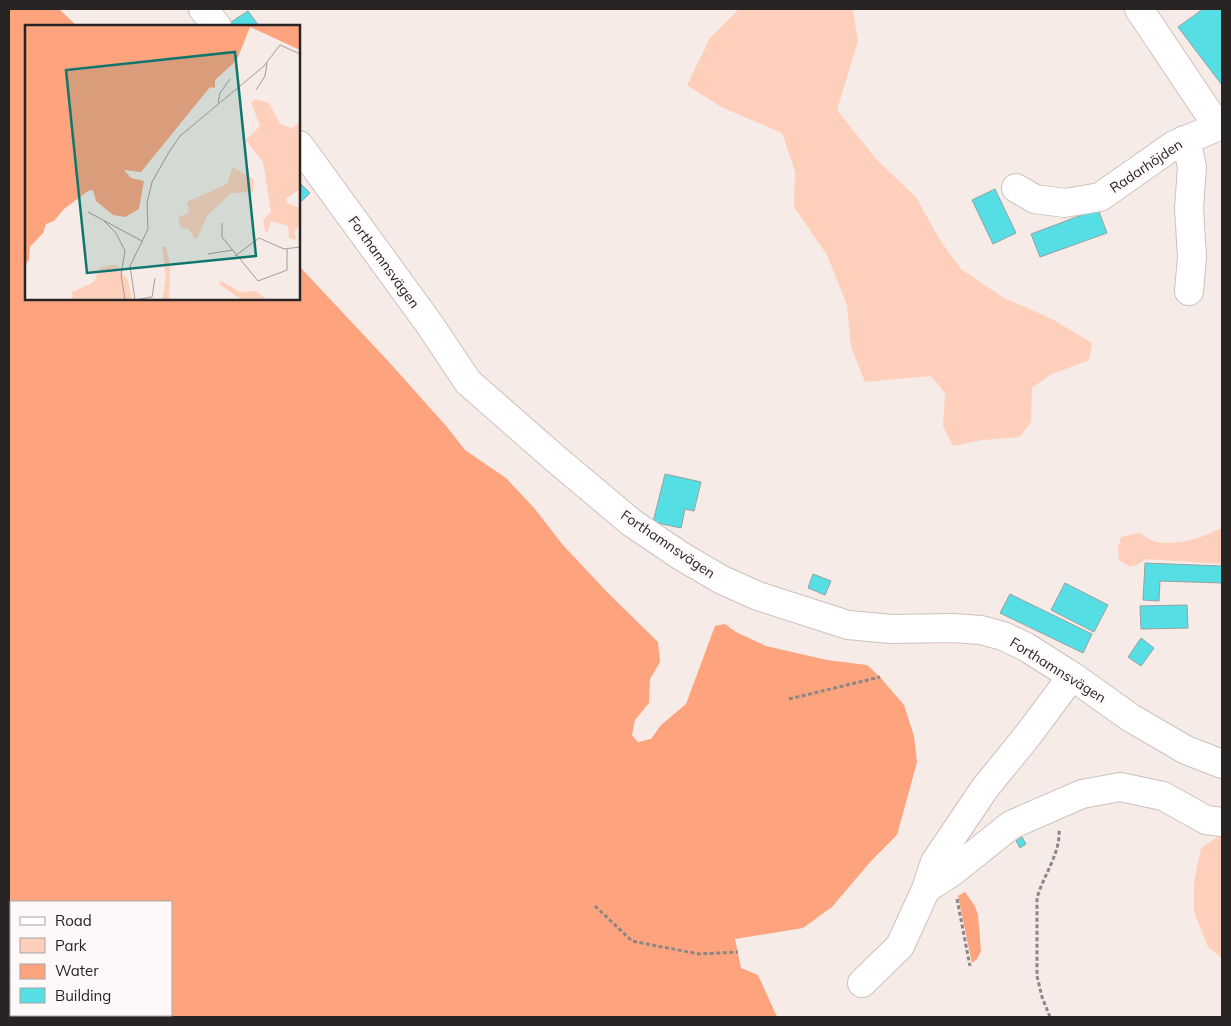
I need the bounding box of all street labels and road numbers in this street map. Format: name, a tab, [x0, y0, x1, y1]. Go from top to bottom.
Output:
street label: Radarhöjden	[1106, 135, 1186, 197]
street label: Forthamnsvägen	[344, 212, 424, 312]
street label: Forthamnsvägen	[617, 506, 719, 582]
street label: Forthamnsvägen	[1007, 633, 1109, 707]

